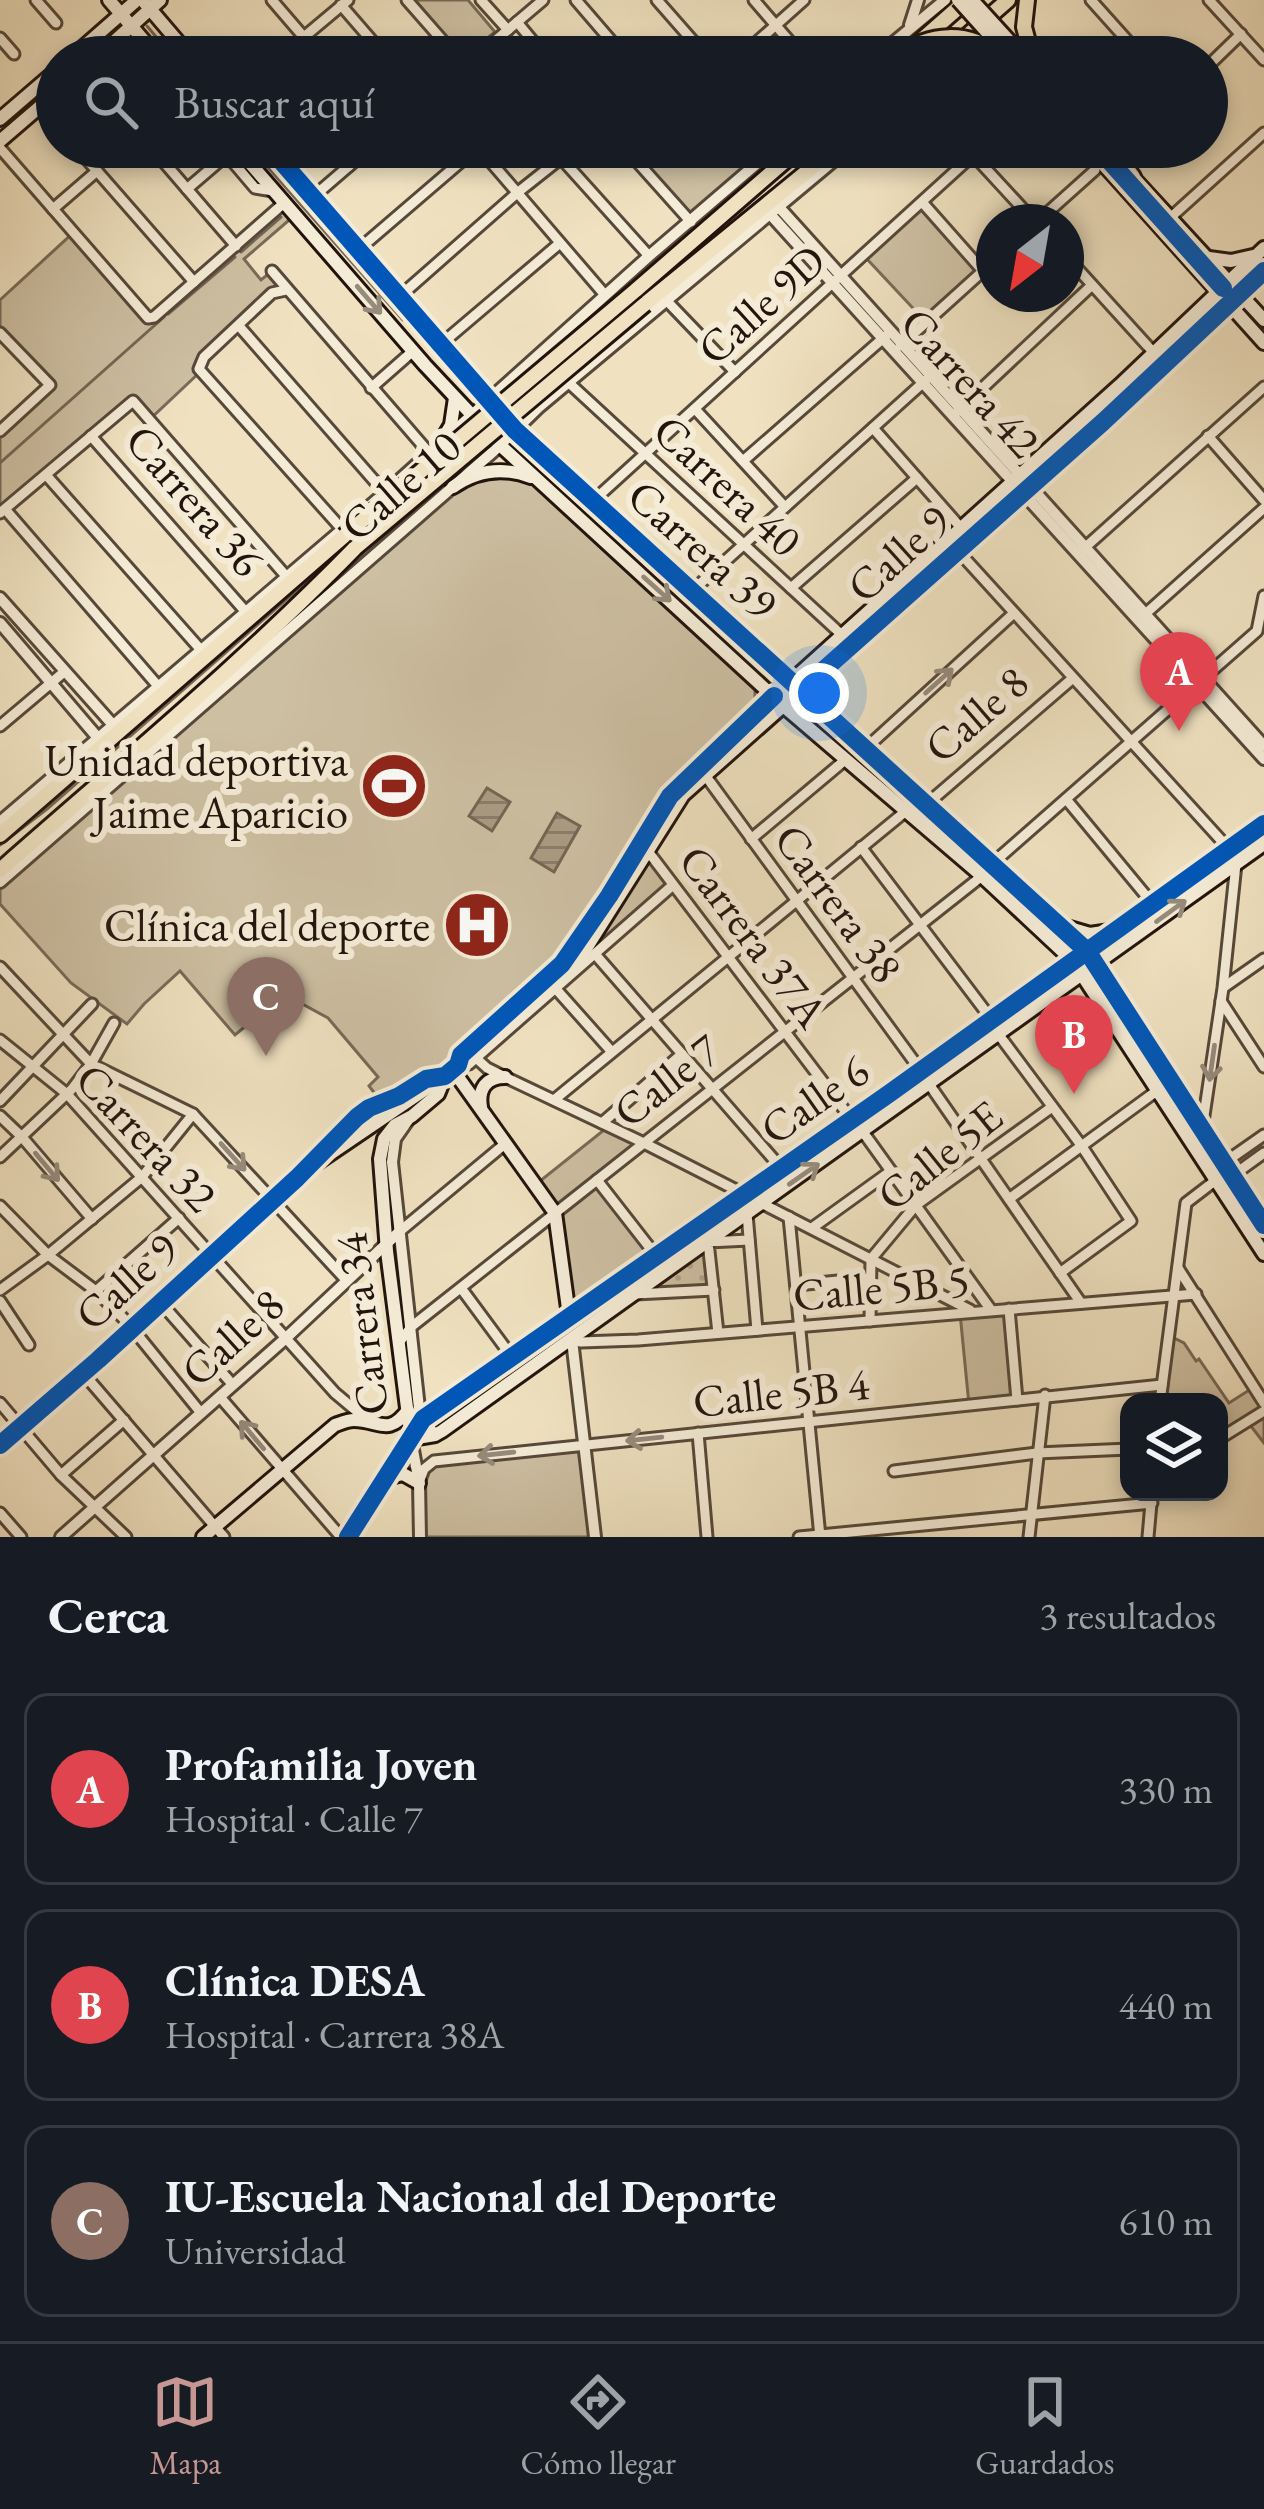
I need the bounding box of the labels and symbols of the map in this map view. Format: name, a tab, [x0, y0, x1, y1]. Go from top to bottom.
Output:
north arrow	[976, 204, 1084, 312]
street label: Calle 9D	[685, 231, 837, 377]
one-way arrow	[355, 284, 382, 315]
street label: Carrera 42	[888, 295, 1054, 470]
street label: Carrera 40	[641, 401, 815, 569]
street label: Carrera 36	[113, 412, 277, 588]
street label: Calle 10	[328, 417, 472, 553]
street label: Carrera 39	[616, 466, 790, 632]
street label: Calle 9	[834, 491, 962, 615]
one-way arrow	[642, 574, 672, 602]
pin: A	[1140, 632, 1218, 731]
street label: Calle 8	[912, 653, 1040, 775]
your location	[789, 663, 849, 723]
one-way arrow	[924, 668, 954, 695]
place label: Unidad deportiva Jaime Aparicio	[44, 731, 348, 841]
sports icon: Unidad deportiva Jaime Aparicio	[359, 751, 429, 821]
street label: Carrera 38	[762, 812, 916, 994]
street label: Carrera 37A	[666, 833, 842, 1040]
hospital icon: Clínica del deporte	[442, 890, 512, 960]
place label: Clínica del deporte	[104, 896, 430, 954]
one-way arrow	[1154, 899, 1187, 924]
pin: C	[227, 957, 305, 1056]
pin: B	[1035, 995, 1113, 1094]
street label: Calle 7	[601, 1020, 731, 1140]
street label: Calle 6	[748, 1041, 880, 1157]
one-way arrow	[1200, 1043, 1223, 1082]
street label: Carrera 32	[63, 1050, 231, 1224]
street label: Calle 5E	[864, 1087, 1014, 1223]
one-way arrow	[219, 1142, 246, 1172]
one-way arrow	[32, 1151, 60, 1182]
one-way arrow	[787, 1162, 820, 1187]
street label: Calle 9	[62, 1219, 190, 1343]
street label: Carrera 34	[321, 1229, 401, 1418]
street label: Calle 5B 5	[790, 1250, 972, 1324]
street label: Calle 8	[168, 1275, 296, 1399]
street label: Calle 5B 4	[690, 1354, 872, 1430]
one-way arrow	[239, 1420, 267, 1451]
one-way arrow	[625, 1428, 664, 1451]
one-way arrow	[477, 1444, 516, 1466]

